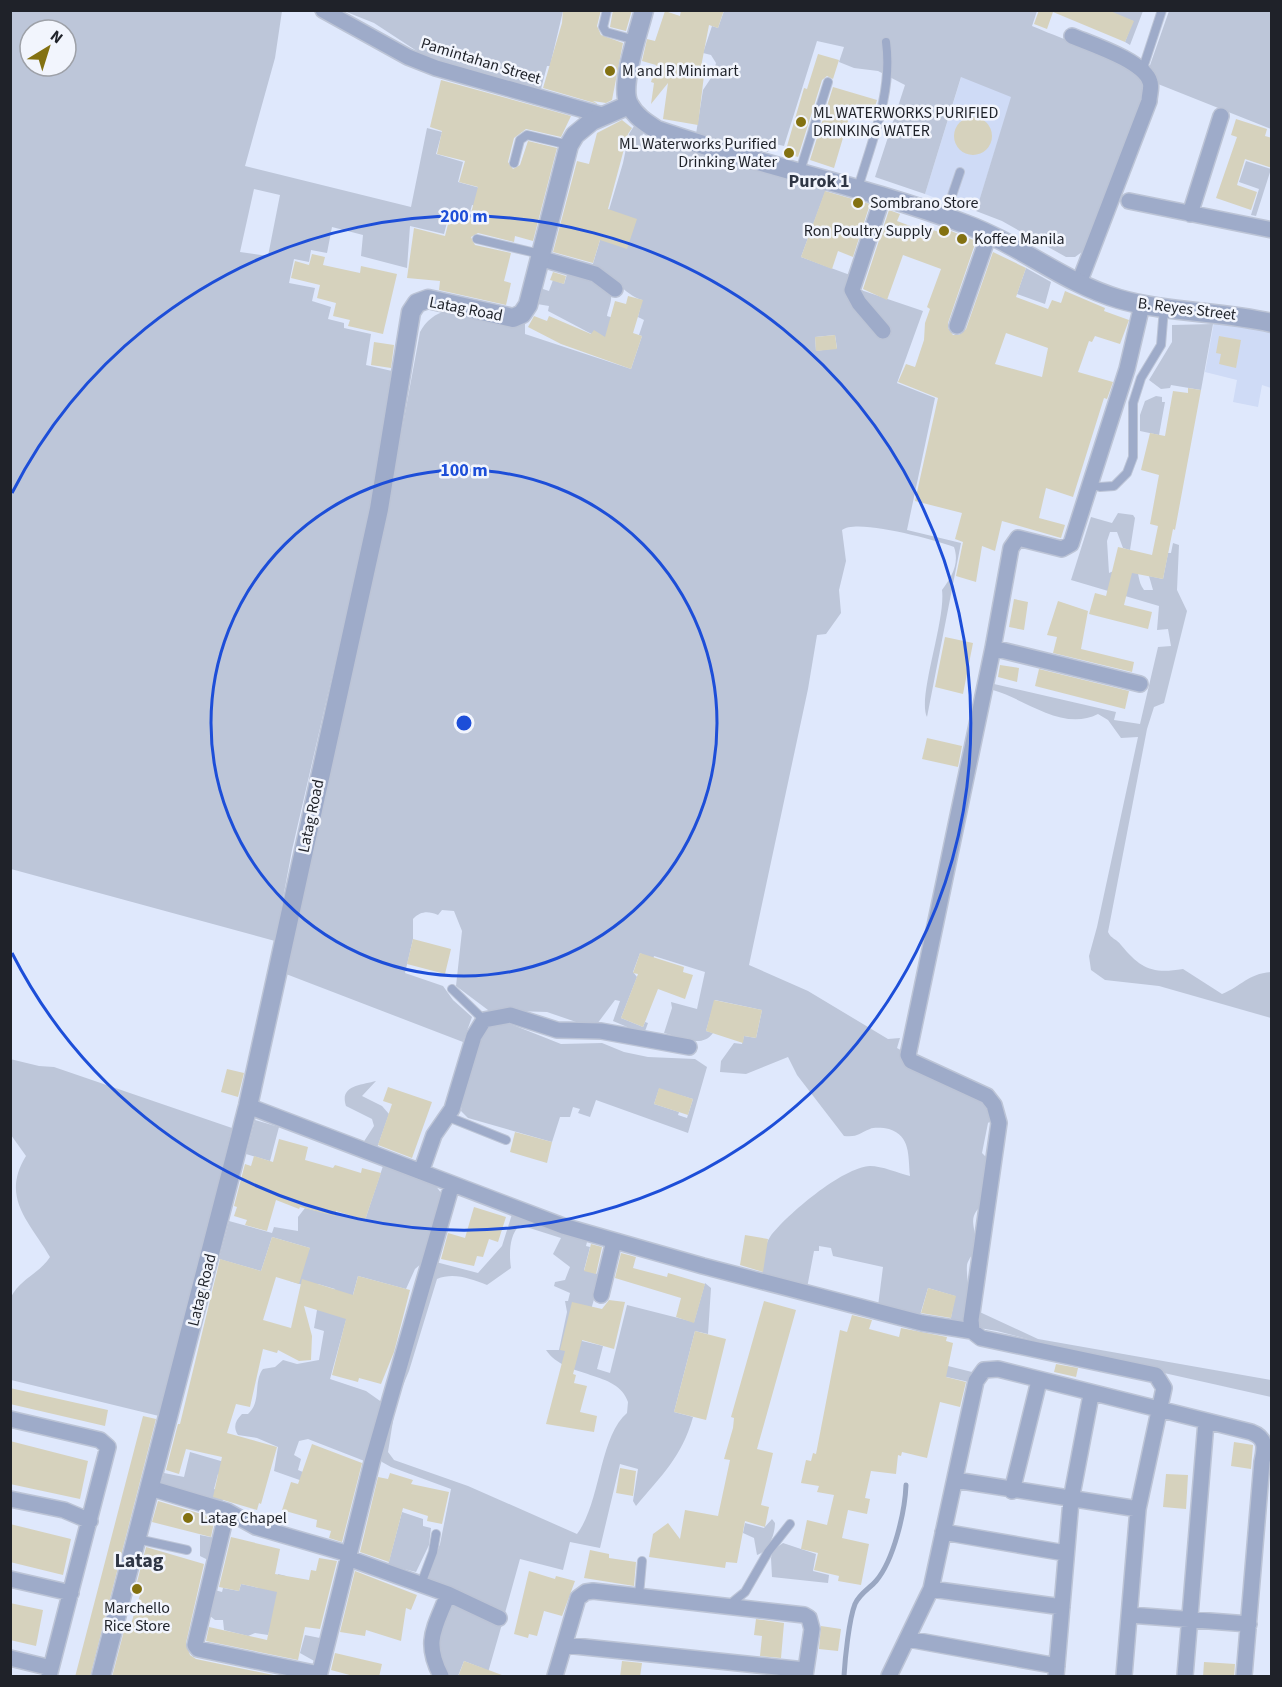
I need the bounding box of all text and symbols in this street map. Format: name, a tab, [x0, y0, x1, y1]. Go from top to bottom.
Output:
north arrow	[18, 18, 78, 78]
text: N	[46, 25, 68, 49]
street label: Pamintahan Street	[418, 32, 544, 90]
place label: M and R Minimart	[622, 60, 739, 82]
marker: M and R Minimart	[603, 64, 617, 78]
place label: ML WATERWORKS PURIFIED DRINKING WATER	[813, 102, 999, 142]
marker: ML WATERWORKS PURIFIED DRINKING WATER	[794, 115, 808, 129]
place label: ML Waterworks Purified Drinking Water	[619, 133, 777, 173]
marker: ML Waterworks Purified Drinking Water	[782, 146, 796, 160]
district label: Purok 1	[789, 169, 849, 194]
place label: Sombrano Store	[870, 192, 979, 214]
marker: Sombrano Store	[851, 196, 865, 210]
text: 200 m	[440, 204, 488, 229]
place label: Ron Poultry Supply	[804, 220, 933, 242]
marker: Ron Poultry Supply	[937, 224, 951, 238]
place label: Koffee Manila	[974, 228, 1064, 250]
marker: Koffee Manila	[955, 232, 969, 246]
street label: Latag Road	[427, 291, 505, 327]
street label: B. Reyes Street	[1137, 292, 1238, 326]
text: 100 m	[440, 458, 488, 483]
centre of rings	[454, 713, 474, 733]
street label: Latag Road	[293, 777, 329, 855]
street label: Latag Road	[182, 1251, 222, 1329]
place label: Latag Chapel	[200, 1507, 287, 1529]
marker: Latag Chapel	[181, 1511, 195, 1525]
district label: Latag	[114, 1547, 164, 1575]
marker: Marchello Rice Store	[130, 1582, 144, 1596]
place label: Marchello Rice Store	[104, 1597, 170, 1637]

